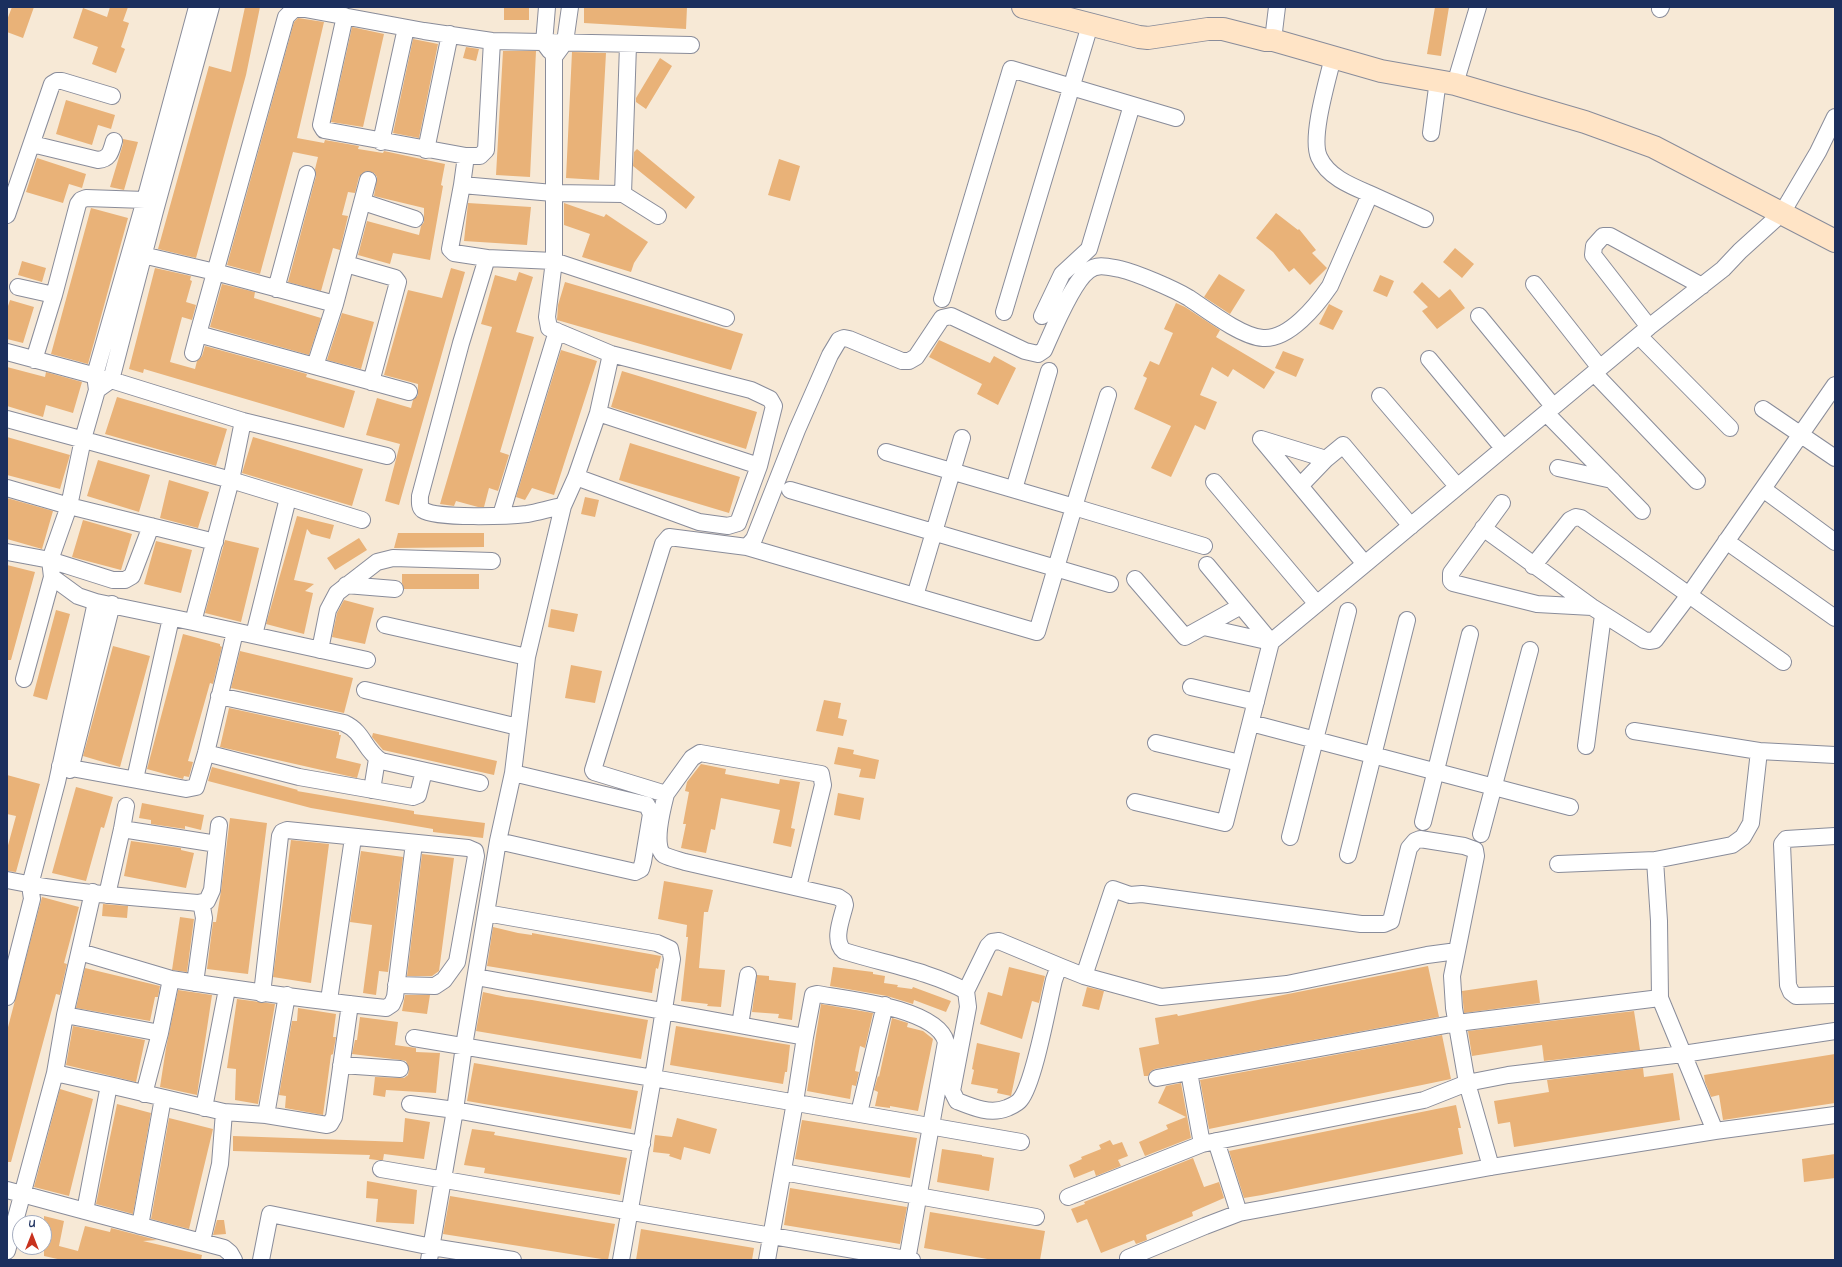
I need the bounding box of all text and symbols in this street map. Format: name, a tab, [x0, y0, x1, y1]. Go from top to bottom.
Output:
north arrow	[12, 1215, 52, 1255]
text: U	[29, 1216, 35, 1231]

